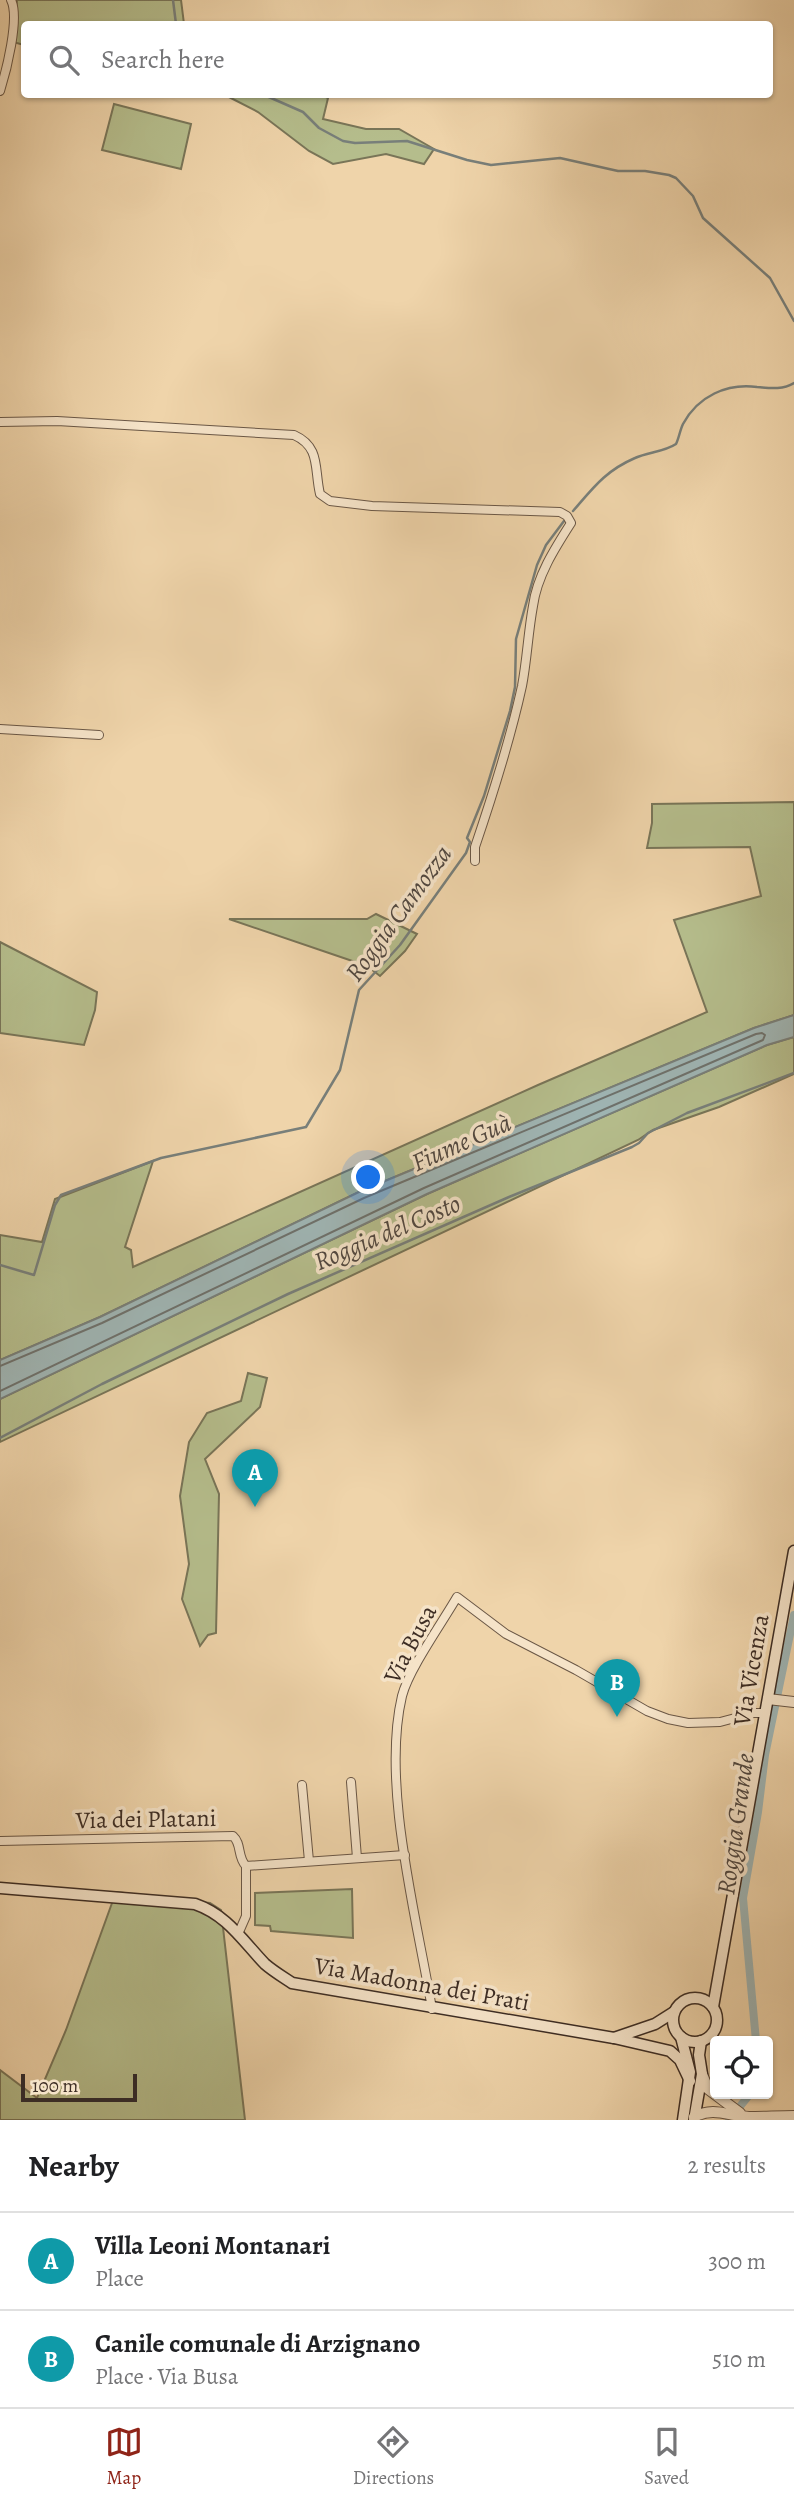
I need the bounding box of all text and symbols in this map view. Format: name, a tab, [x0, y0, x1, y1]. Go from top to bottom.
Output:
search box	[21, 21, 773, 98]
icon: search	[45, 41, 83, 79]
text: Search here	[101, 42, 225, 77]
water label: Roggia Camozza	[337, 838, 460, 989]
water label: Fiume Guà	[406, 1105, 517, 1180]
your location	[351, 1160, 385, 1194]
water label: Roggia del Costo	[309, 1186, 466, 1279]
pin: A	[232, 1449, 278, 1507]
street label: Via Busa	[376, 1598, 444, 1690]
street label: Via Vicenza	[725, 1611, 777, 1729]
pin: B	[594, 1659, 640, 1717]
water label: Roggia Grande	[708, 1751, 763, 1897]
street label: Via dei Platani	[74, 1802, 217, 1836]
street label: Via Madonna dei Prati	[311, 1949, 532, 2019]
map controls	[710, 2036, 773, 2099]
button: locate	[710, 2036, 773, 2099]
scale bar	[21, 2071, 136, 2103]
text: 100 m	[32, 2073, 78, 2099]
text: Nearby	[28, 2146, 119, 2186]
text: 2 results	[688, 2150, 766, 2181]
text: Villa Leoni Montanari	[95, 2228, 330, 2263]
text: A	[44, 2246, 58, 2277]
text: 300 m	[708, 2246, 766, 2277]
text: Place	[95, 2263, 144, 2294]
text: Canile comunale di Arzignano	[95, 2326, 420, 2361]
text: B	[44, 2344, 58, 2375]
text: 510 m	[712, 2344, 766, 2375]
text: Place · Via Busa	[95, 2361, 238, 2392]
tab: Map	[105, 2423, 143, 2491]
tab: Directions	[353, 2423, 434, 2491]
tab: Saved	[644, 2423, 689, 2491]

